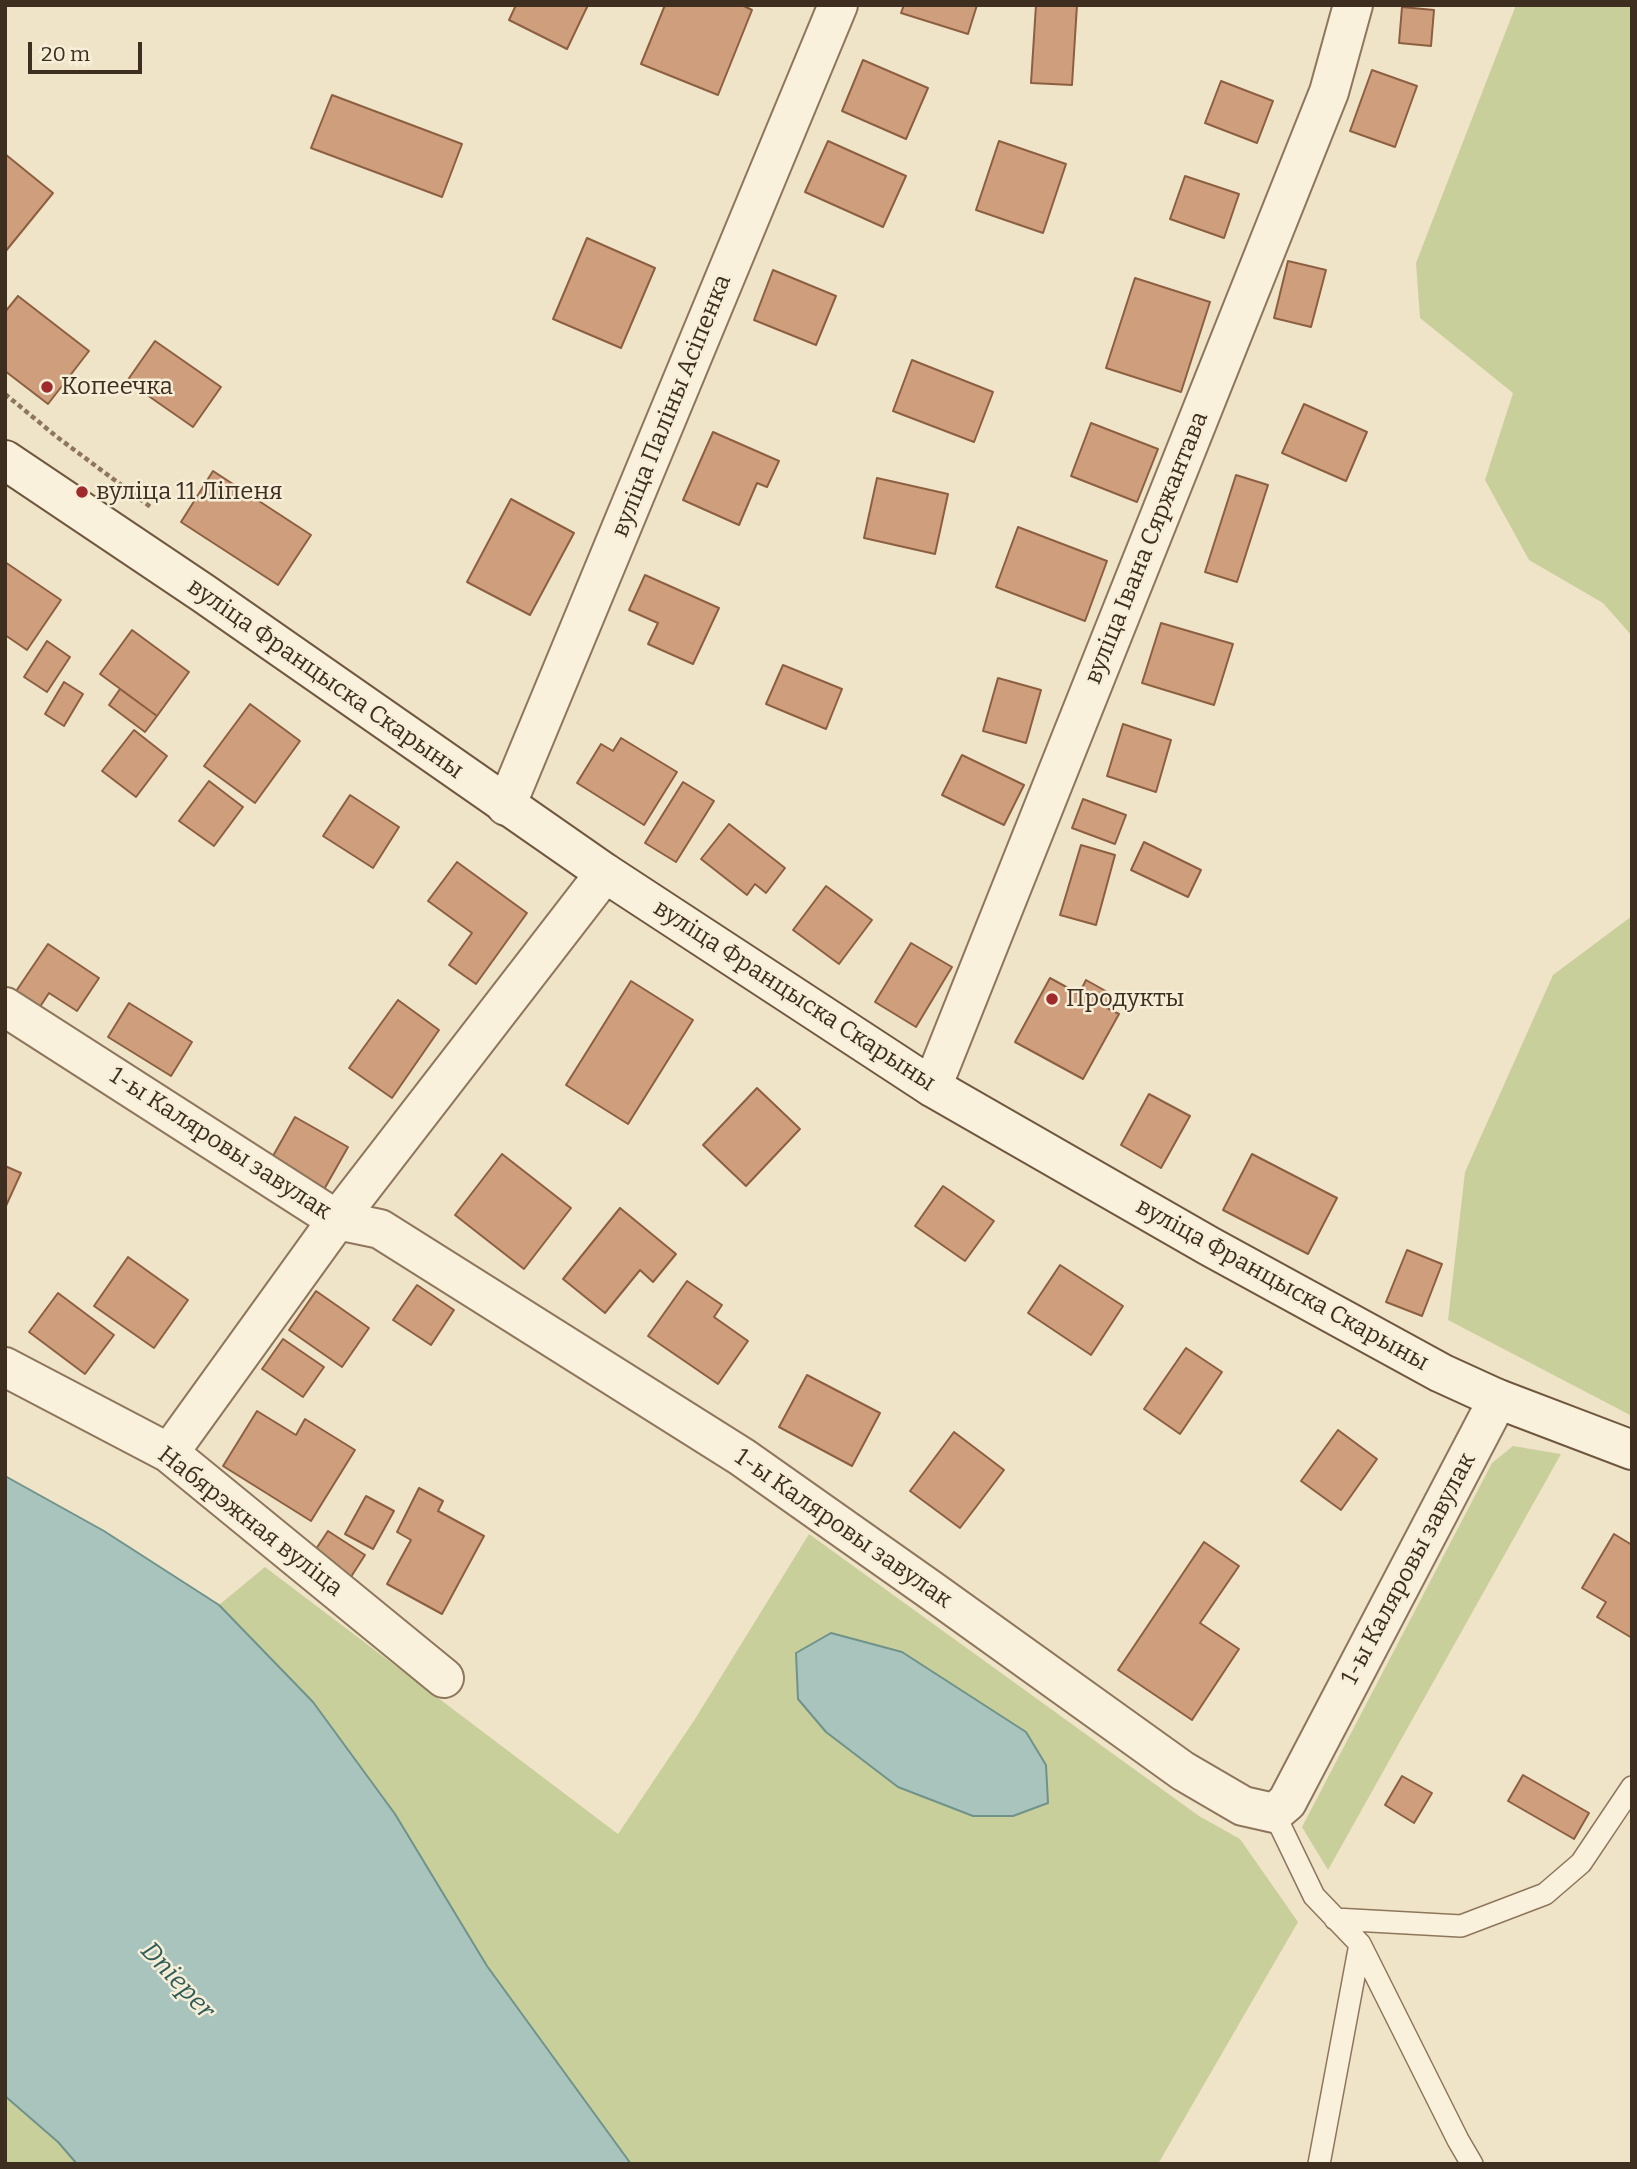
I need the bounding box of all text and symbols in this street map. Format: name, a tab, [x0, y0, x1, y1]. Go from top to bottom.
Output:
scale bar	[32, 28, 145, 72]
text: 20 m	[41, 41, 90, 67]
street label: вуліца Паліны Асіпенка	[606, 271, 738, 541]
place label: Копеечка	[61, 373, 173, 401]
marker: Копеечка	[39, 379, 55, 395]
street label: вуліца Івана Сяржантава	[1079, 408, 1215, 688]
place label: вуліца 11 Ліпеня	[96, 478, 283, 506]
marker: вуліца 11 Ліпеня	[74, 484, 90, 500]
street label: вуліца Францыска Скарыны	[182, 573, 468, 785]
street label: вуліца Францыска Скарыны	[648, 894, 940, 1098]
place label: Продукты	[1066, 985, 1184, 1013]
marker: Продукты	[1044, 991, 1060, 1007]
street label: 1-ы Каляровы завулак	[104, 1062, 336, 1226]
street label: вуліца Францыска Скарыны	[1131, 1192, 1433, 1378]
street label: Набярэжная вуліца	[152, 1441, 348, 1603]
street label: 1-ы Каляровы завулак	[729, 1443, 957, 1615]
street label: 1-ы Каляровы завулак	[1336, 1448, 1482, 1690]
water label: Dnieper	[134, 1936, 220, 2026]

